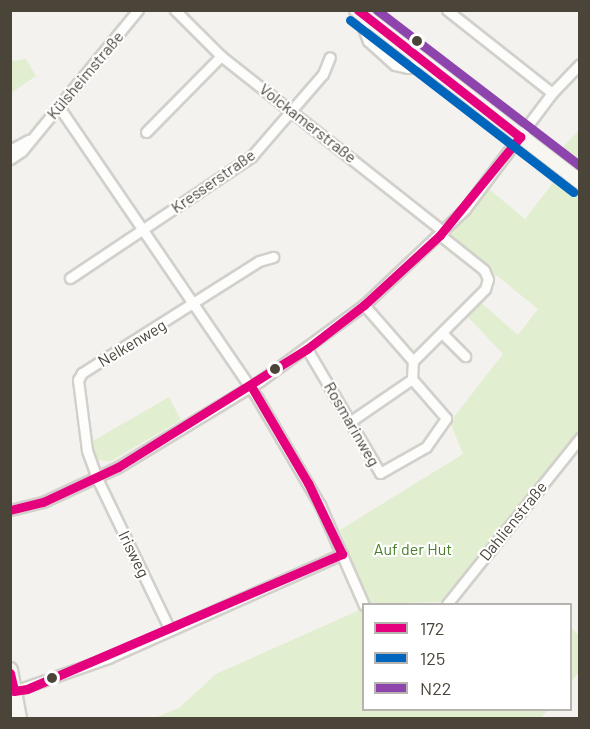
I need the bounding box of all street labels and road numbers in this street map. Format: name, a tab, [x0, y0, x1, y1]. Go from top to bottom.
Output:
street label: Külsheimstraße	[43, 27, 127, 123]
street label: Volckamerstraße	[256, 79, 360, 167]
street label: Kresserstraße	[167, 145, 259, 217]
street label: Nelkenweg	[94, 315, 170, 371]
street label: Rosmarinweg	[320, 378, 384, 470]
street label: Dahlienstraße	[475, 477, 551, 565]
street label: Irisweg	[114, 528, 154, 580]

